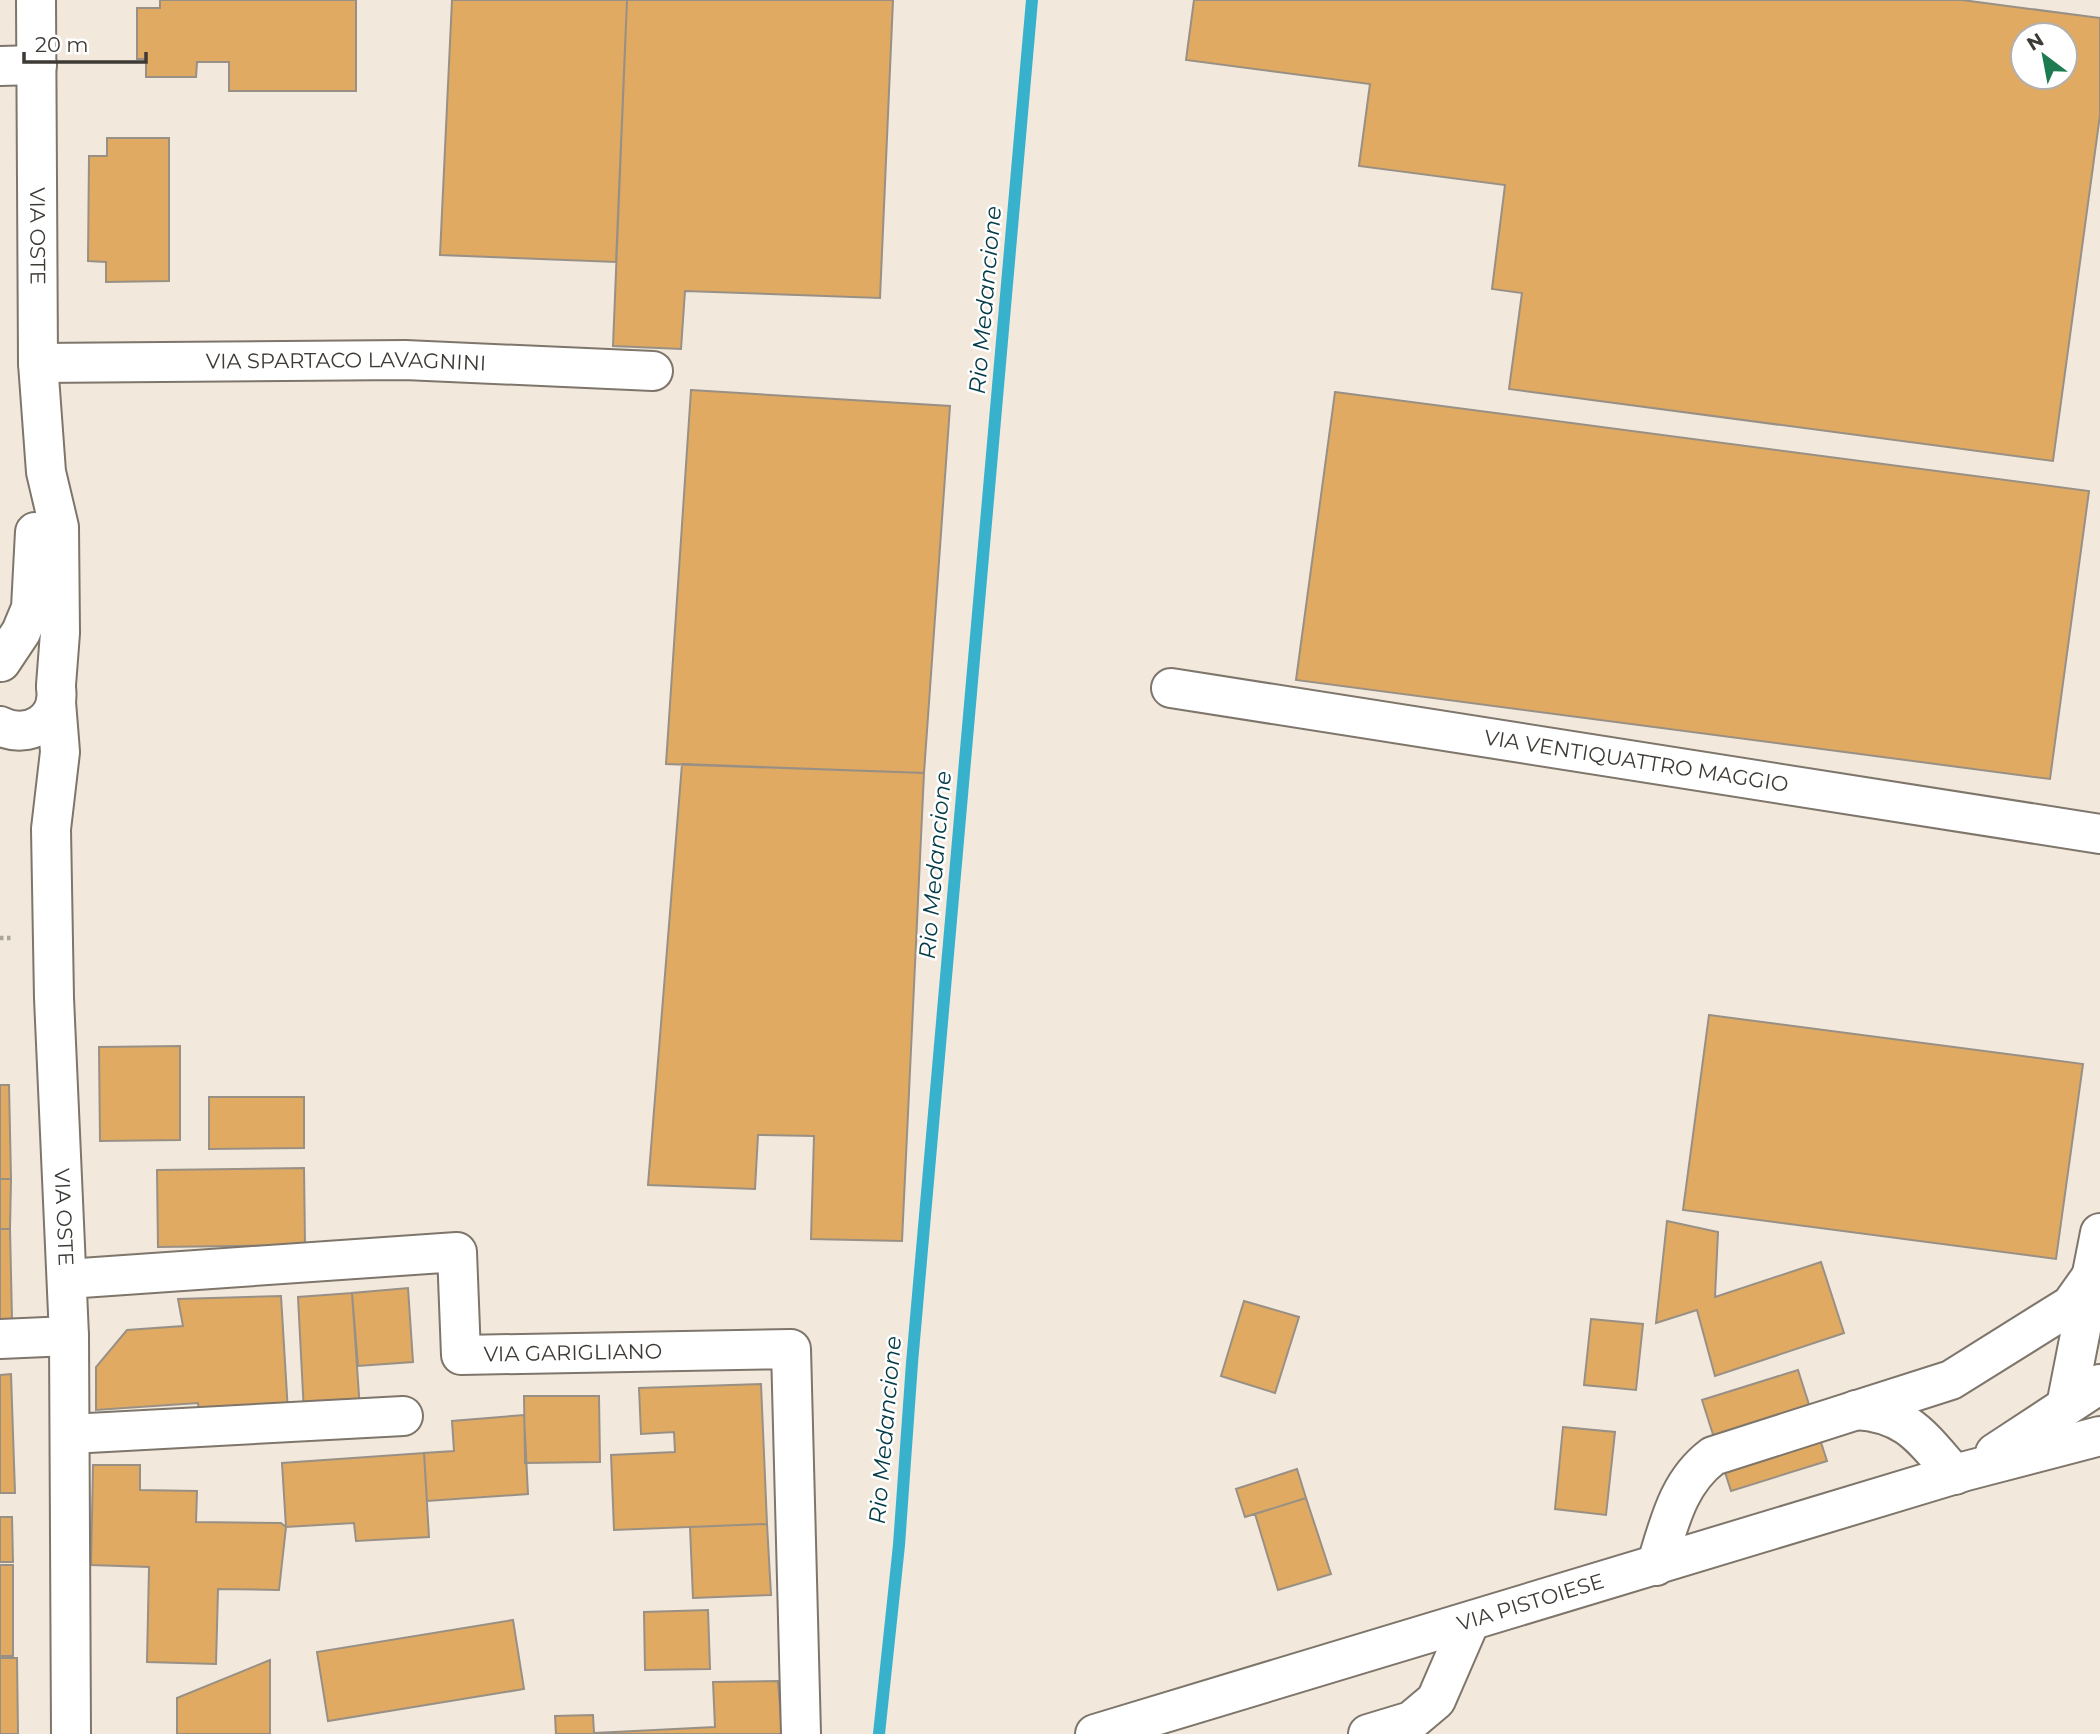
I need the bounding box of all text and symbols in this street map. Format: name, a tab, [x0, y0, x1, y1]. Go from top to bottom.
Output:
scale bar	[24, 21, 147, 65]
north arrow	[2009, 21, 2079, 91]
text: N	[2023, 28, 2048, 56]
text: 20 m	[35, 32, 89, 57]
street label: VIA OSTE	[25, 187, 51, 285]
water label: Rio Medancione	[963, 205, 1007, 395]
street label: VIA SPARTACO LAVAGNINI	[206, 347, 487, 376]
street label: VIA VENTIQUATTRO MAGGIO	[1483, 724, 1790, 797]
water label: Rio Medancione	[913, 770, 957, 960]
street label: VIA OSTE	[50, 1168, 79, 1266]
water label: Rio Medancione	[863, 1335, 907, 1525]
street label: VIA GARIGLIANO	[483, 1338, 663, 1367]
street label: VIA PISTOIESE	[1454, 1568, 1607, 1636]

